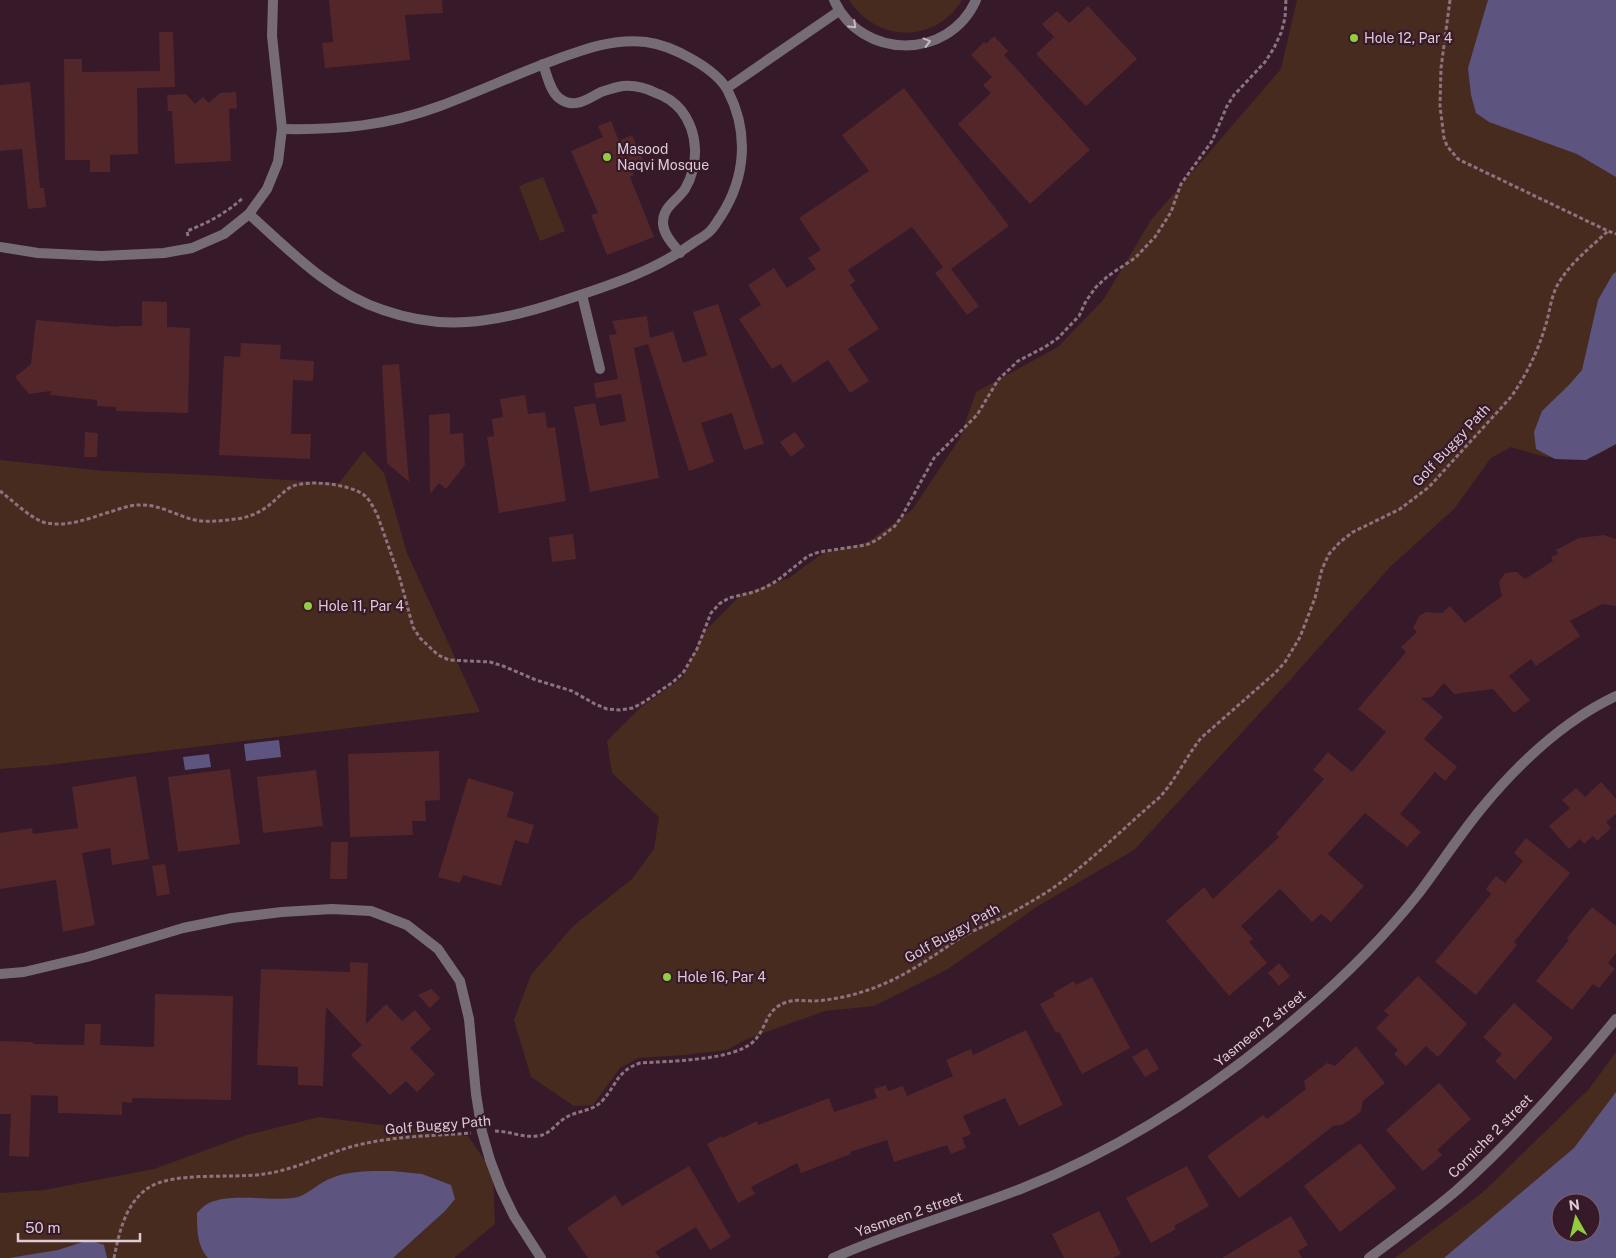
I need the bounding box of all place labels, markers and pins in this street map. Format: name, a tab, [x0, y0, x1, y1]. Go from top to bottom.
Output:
place label: Hole 12, Par 4	[1364, 30, 1453, 46]
marker: Hole 12, Par 4	[1348, 32, 1360, 44]
place label: Masood Naqvi Mosque	[617, 141, 709, 173]
marker: Masood Naqvi Mosque	[601, 151, 613, 163]
place label: Hole 11, Par 4	[318, 598, 404, 614]
marker: Hole 11, Par 4	[302, 600, 314, 612]
place label: Hole 16, Par 4	[677, 969, 766, 985]
marker: Hole 16, Par 4	[661, 971, 673, 983]

